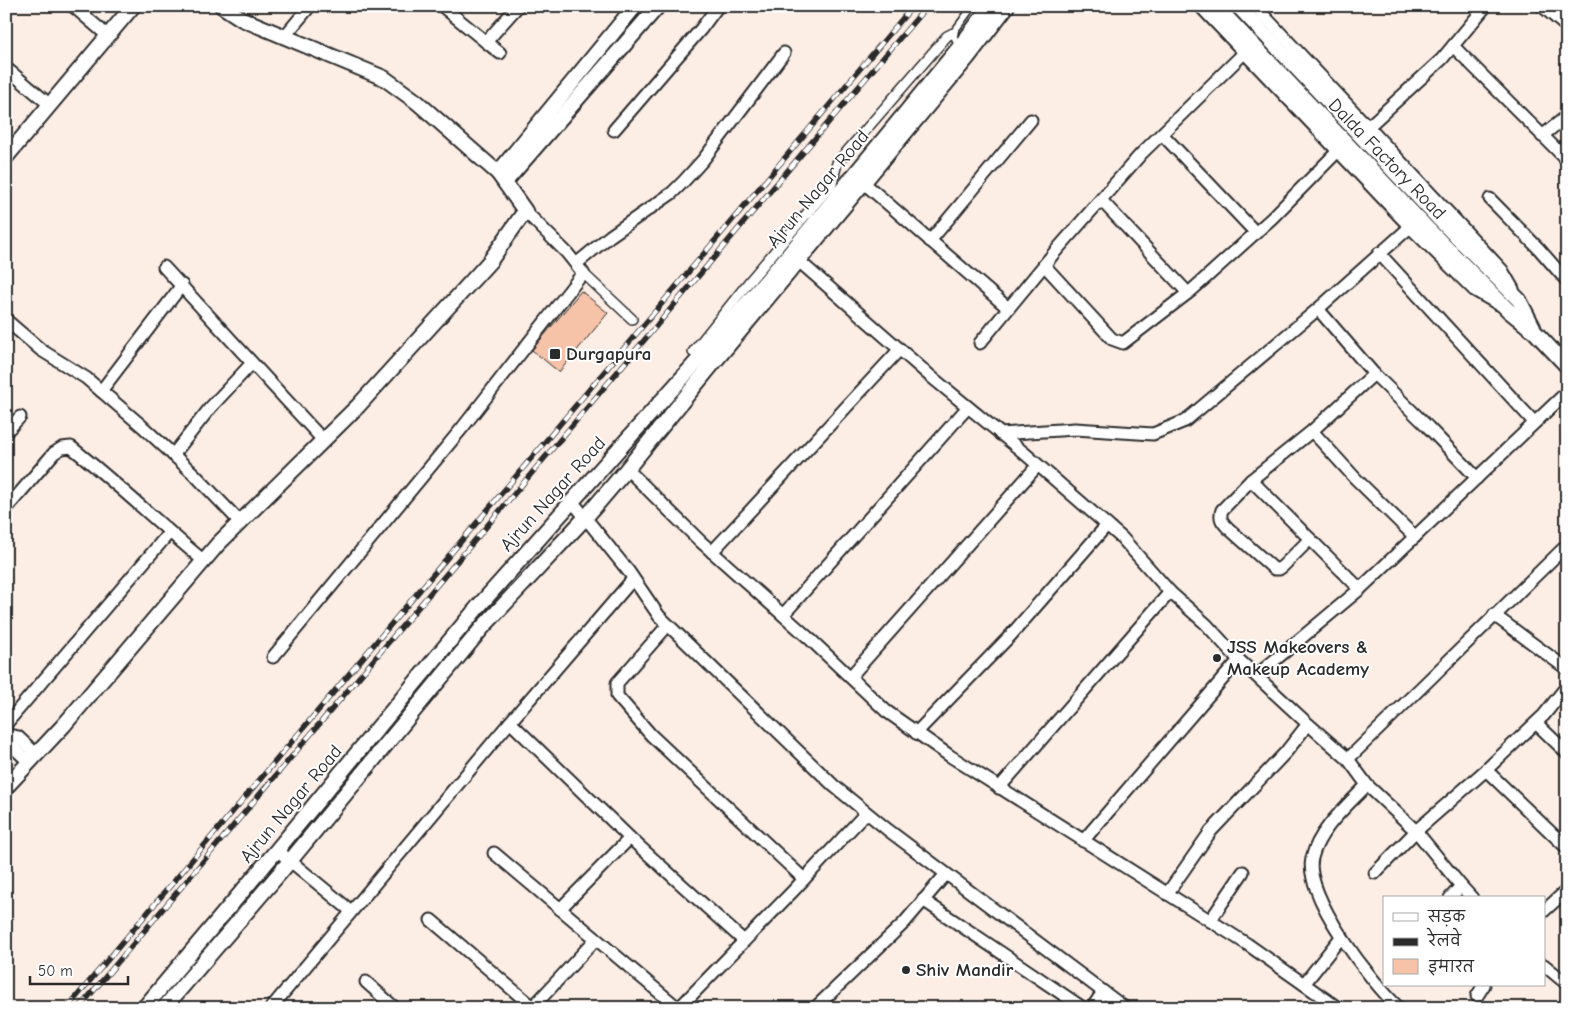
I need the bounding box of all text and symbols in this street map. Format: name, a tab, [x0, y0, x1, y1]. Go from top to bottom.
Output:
street label: Dalda Factory Road	[1324, 94, 1450, 224]
street label: Ajrun Nagar Road	[762, 126, 874, 252]
place label: Durgapura	[566, 343, 651, 365]
marker: Durgapura	[548, 347, 562, 361]
street label: Ajrun Nagar Road	[496, 432, 610, 556]
place label: JSS Makeovers & Makeup Academy	[1227, 636, 1369, 680]
marker: JSS Makeovers & Makeup Academy	[1211, 652, 1223, 664]
street label: Ajrun Nagar Road	[235, 741, 347, 867]
legend	[1383, 896, 1546, 986]
text: सड़क	[1427, 908, 1466, 927]
text: रेलवे	[1426, 927, 1462, 950]
scale bar	[30, 954, 128, 986]
text: इमारत	[1428, 958, 1475, 976]
place label: Shiv Mandir	[916, 959, 1014, 981]
text: 50 m	[38, 962, 73, 980]
marker: Shiv Mandir	[900, 964, 912, 976]

